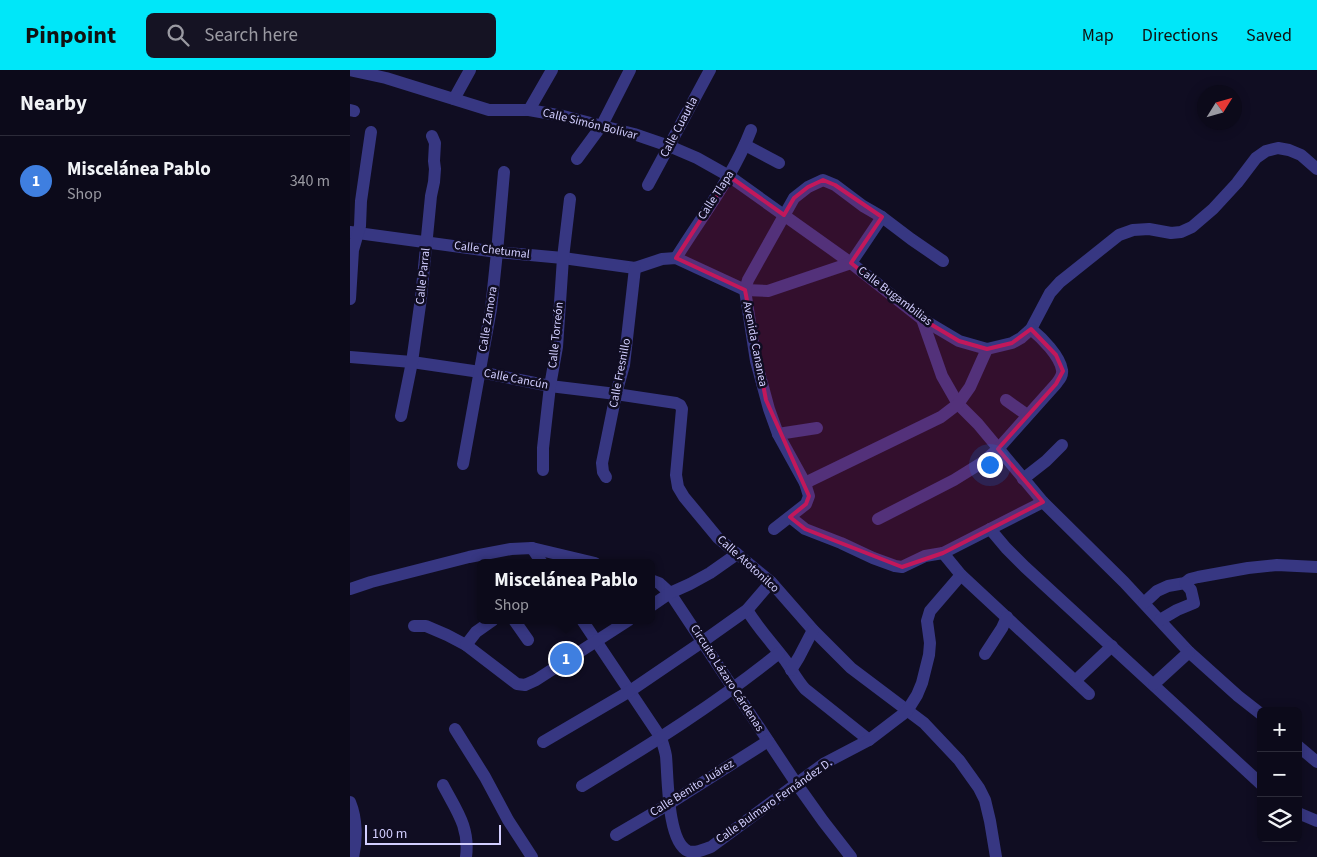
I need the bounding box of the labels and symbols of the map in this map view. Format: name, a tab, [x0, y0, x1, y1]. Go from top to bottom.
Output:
north arrow	[1197, 85, 1242, 130]
street label: Calle Cuautla	[656, 94, 702, 160]
street label: Calle Simón Bolívar	[541, 104, 640, 144]
street label: Calle Tlapa	[694, 167, 738, 223]
street label: Calle Chetumal	[453, 237, 531, 263]
street label: Calle Parral	[412, 247, 434, 305]
street label: Calle Bugambilias	[854, 262, 936, 330]
street label: Calle Zamora	[474, 285, 502, 353]
street label: Avenida Cananea	[738, 300, 772, 388]
street label: Calle Torreón	[544, 301, 568, 369]
street label: Calle Fresnillo	[605, 337, 635, 409]
street label: Calle Cancún	[482, 364, 550, 394]
your location	[977, 452, 1003, 478]
street label: Calle Atotonilco	[713, 531, 783, 597]
street label: Circuito Lázaro Cárdenas	[686, 621, 768, 735]
pin: 1	[550, 640, 582, 678]
street label: Calle Bulmaro Fernández D.	[712, 754, 836, 848]
street label: Calle Benito Juárez	[647, 755, 737, 821]
scale bar	[365, 822, 501, 845]

